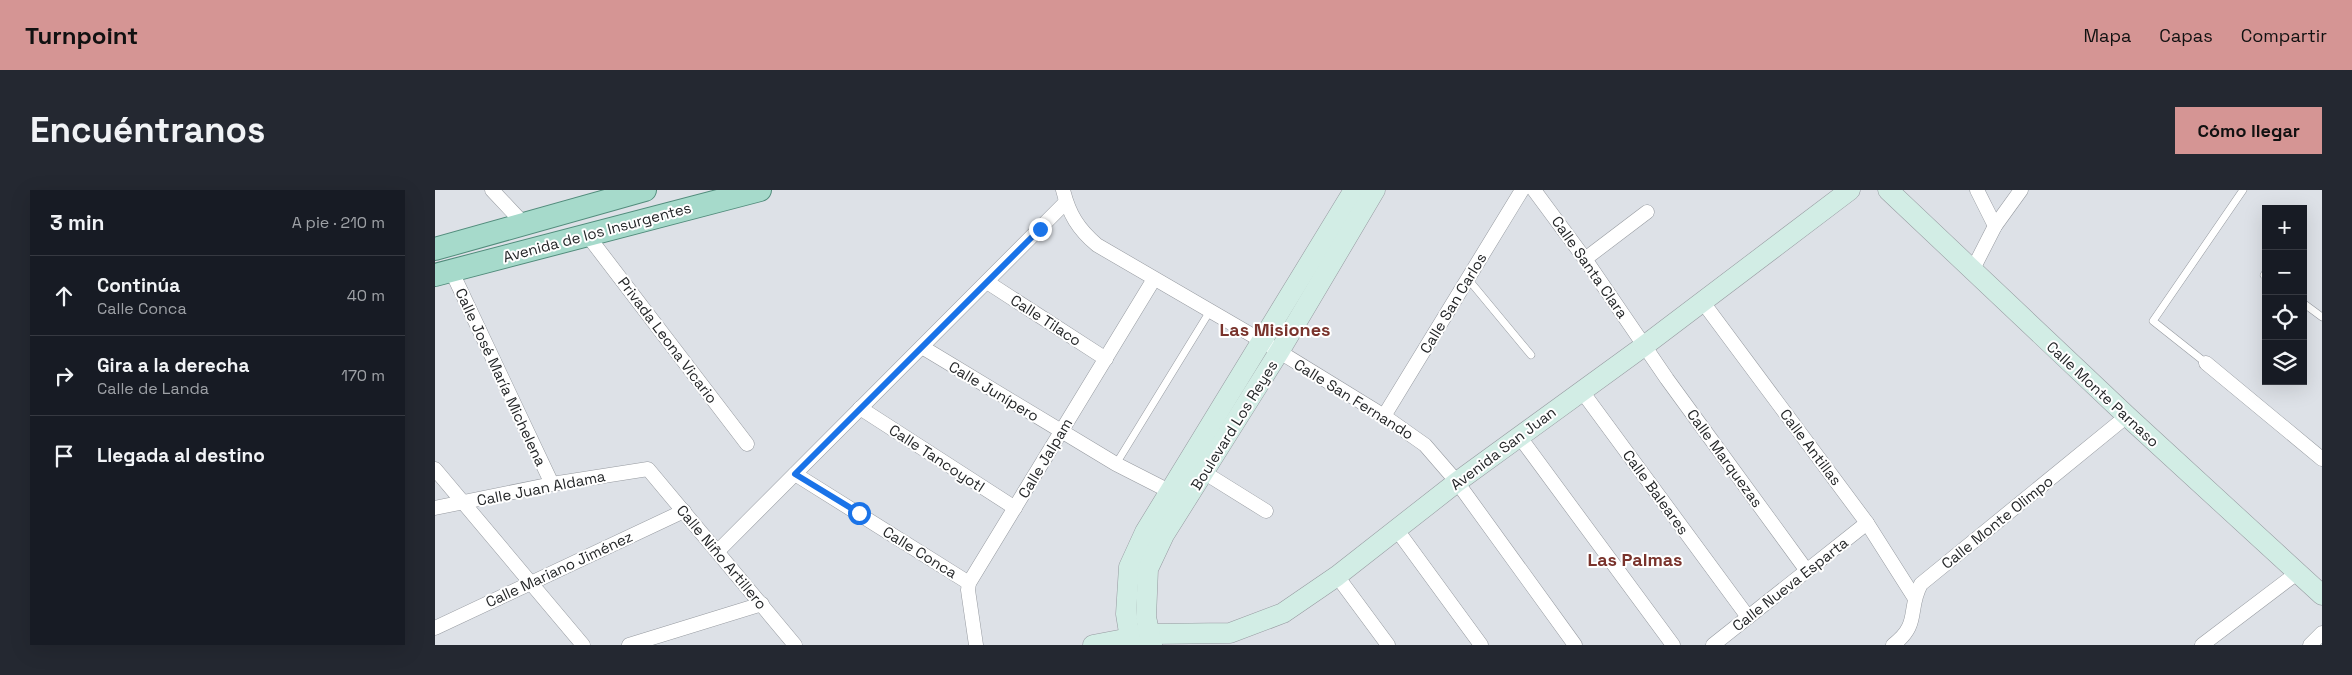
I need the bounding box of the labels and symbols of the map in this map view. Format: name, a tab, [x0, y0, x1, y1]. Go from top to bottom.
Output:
street label: Avenida de los Insurgentes	[501, 198, 693, 266]
street label: Calle Santa Clara	[1548, 212, 1633, 322]
route end	[1029, 218, 1052, 241]
street label: Calle San Carlos	[1416, 249, 1491, 357]
street label: Privada Leona Vicario	[614, 273, 722, 407]
street label: Calle José María Michelena	[451, 285, 551, 469]
street label: Calle Tilaco	[1007, 290, 1085, 350]
district label: Las Misiones	[1220, 318, 1330, 341]
street label: Calle Monte Parnaso	[2043, 337, 2163, 451]
street label: Calle San Fernando	[1291, 354, 1417, 444]
street label: Calle Junípero	[945, 357, 1043, 425]
street label: Boulevard Los Reyes	[1186, 357, 1282, 493]
street label: Avenida San Juan	[1446, 402, 1560, 494]
street label: Calle Marquezas	[1683, 405, 1767, 511]
street label: Calle Antillas	[1776, 405, 1846, 489]
street label: Calle Jalpam	[1014, 414, 1076, 502]
street label: Calle Tancoyotl	[886, 420, 988, 496]
street label: Calle Baleares	[1619, 446, 1693, 538]
street label: Calle Juan Aldama	[475, 466, 607, 510]
street label: Calle Monte Olimpo	[1937, 471, 2057, 573]
street label: Calle Niño Artillero	[673, 501, 771, 613]
route start	[848, 502, 871, 525]
street label: Calle Conca	[879, 522, 961, 583]
street label: Calle Mariano Jiménez	[482, 527, 636, 611]
street label: Calle Nueva Esparta	[1728, 533, 1852, 635]
district label: Las Palmas	[1587, 548, 1683, 571]

